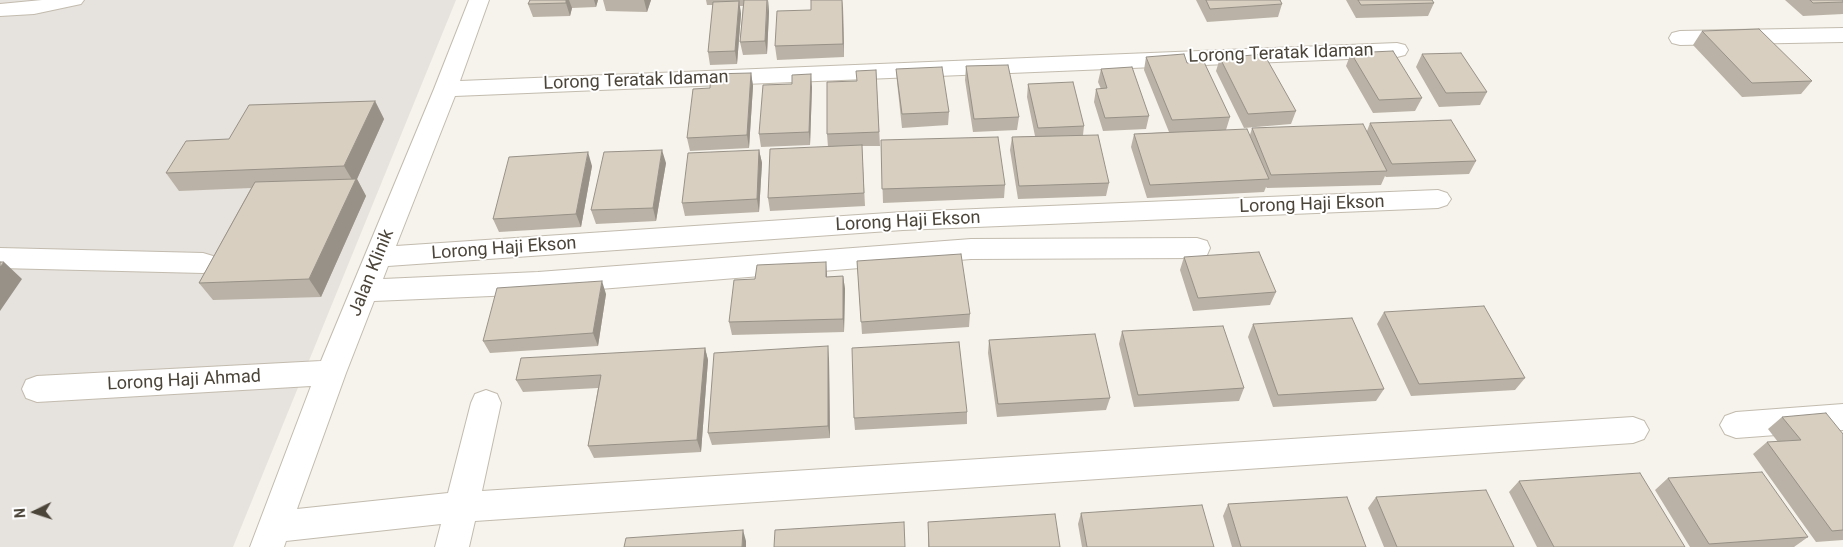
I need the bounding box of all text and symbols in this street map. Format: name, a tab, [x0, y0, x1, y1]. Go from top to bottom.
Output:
street label: Lorong Teratak Idaman	[1188, 40, 1374, 68]
street label: Lorong Teratak Idaman	[543, 67, 729, 95]
street label: Lorong Haji Ekson	[1239, 192, 1385, 218]
street label: Lorong Haji Ekson	[835, 207, 981, 237]
street label: Jalan Klinik	[345, 226, 399, 320]
street label: Lorong Haji Ekson	[431, 233, 577, 265]
street label: Lorong Haji Ahmad	[107, 366, 261, 396]
north arrow	[10, 487, 60, 537]
text: N	[12, 508, 28, 519]

